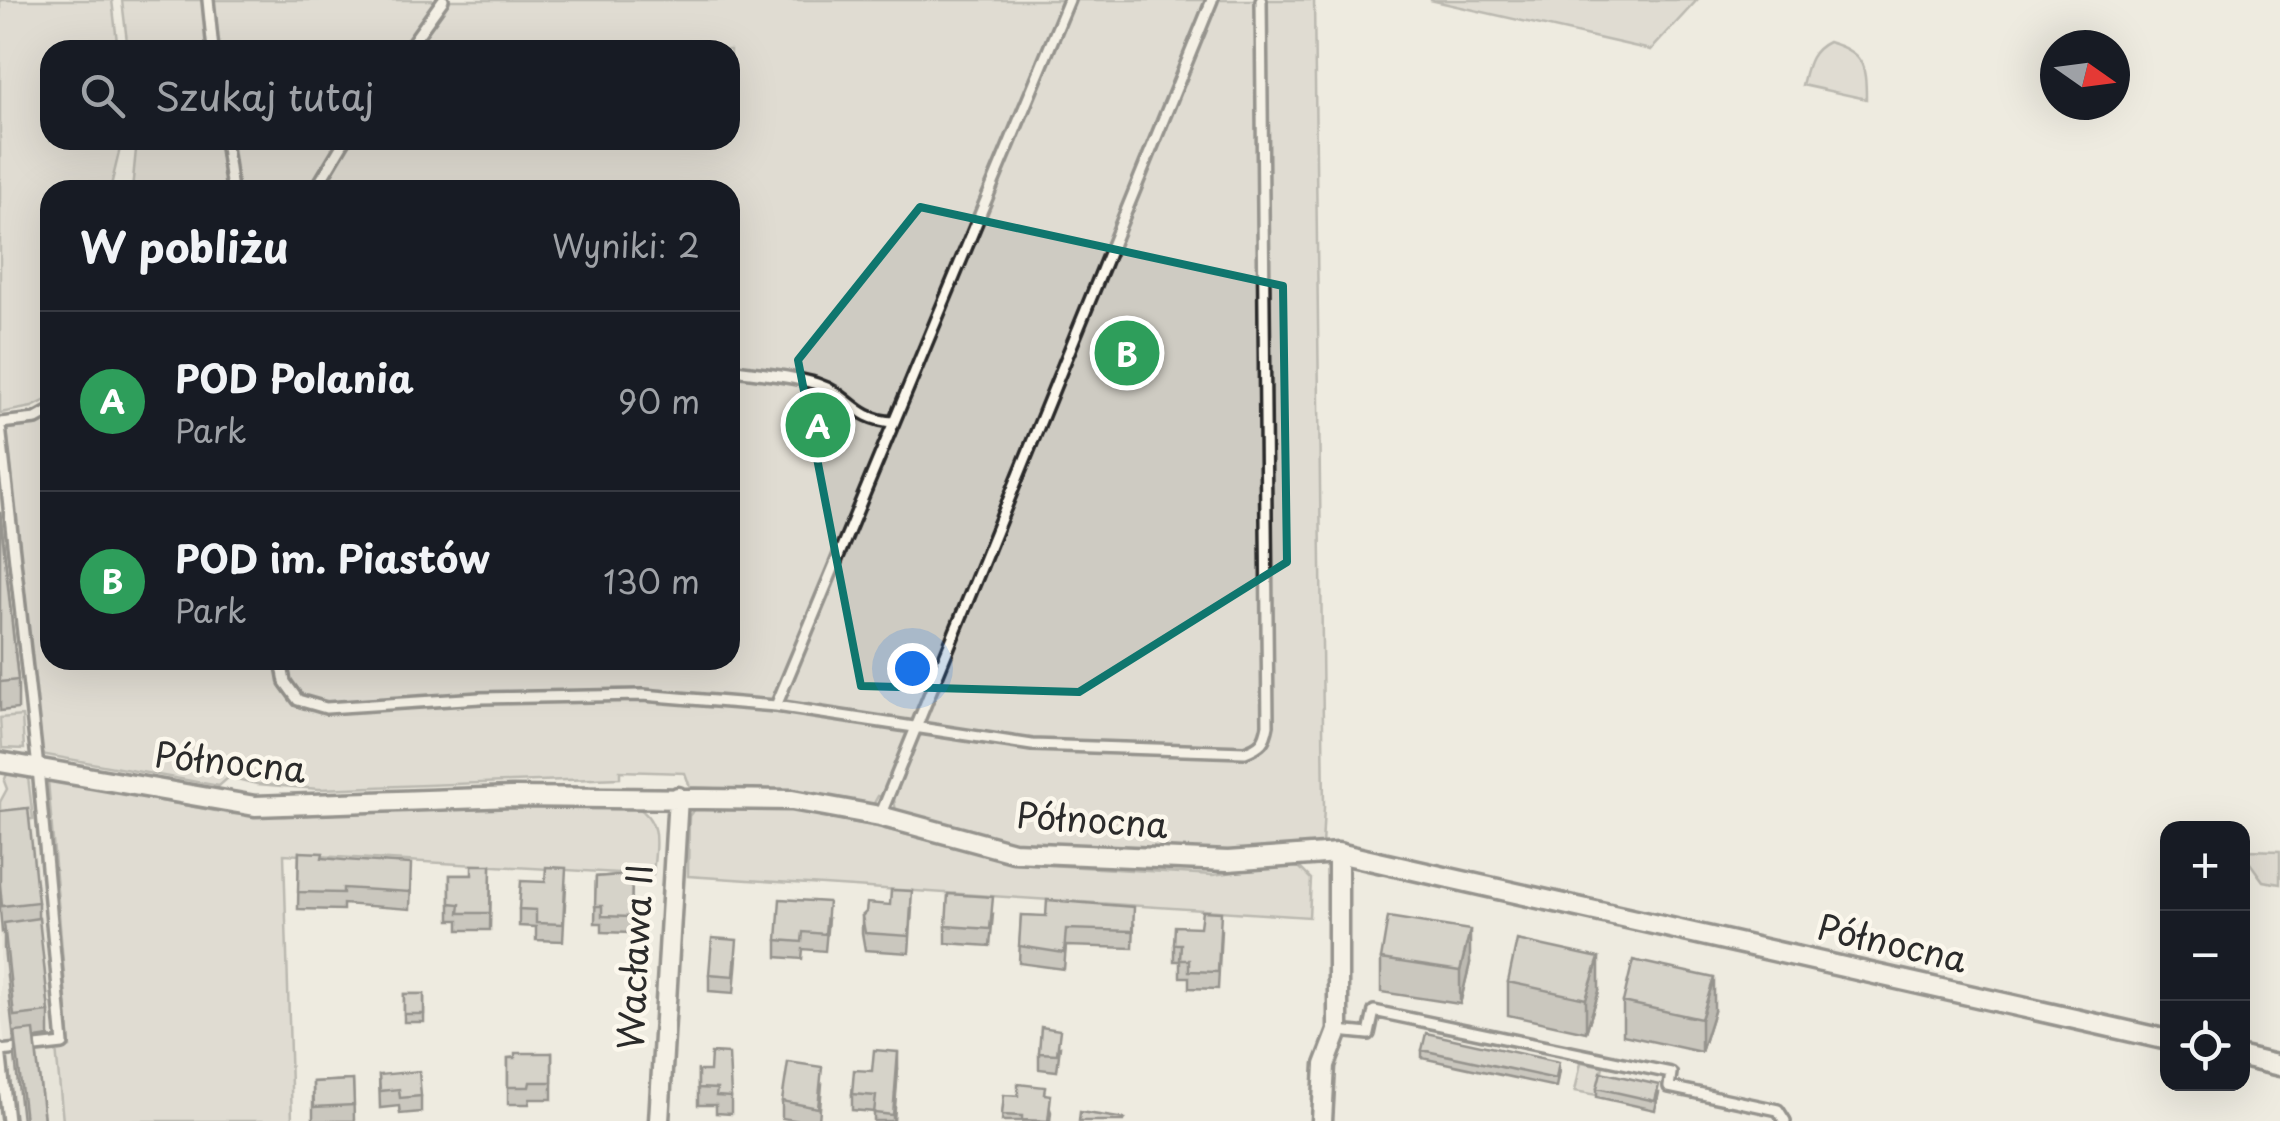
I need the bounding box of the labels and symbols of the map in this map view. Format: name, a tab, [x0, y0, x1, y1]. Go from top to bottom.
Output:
north arrow	[2040, 30, 2130, 120]
pin: B	[1094, 316, 1160, 390]
pin: A	[786, 388, 850, 462]
your location	[887, 643, 938, 694]
street label: Północna	[152, 726, 309, 795]
street label: Północna	[1015, 787, 1170, 850]
street label: Wacława II	[602, 863, 665, 1051]
street label: Północna	[1813, 899, 1973, 985]

